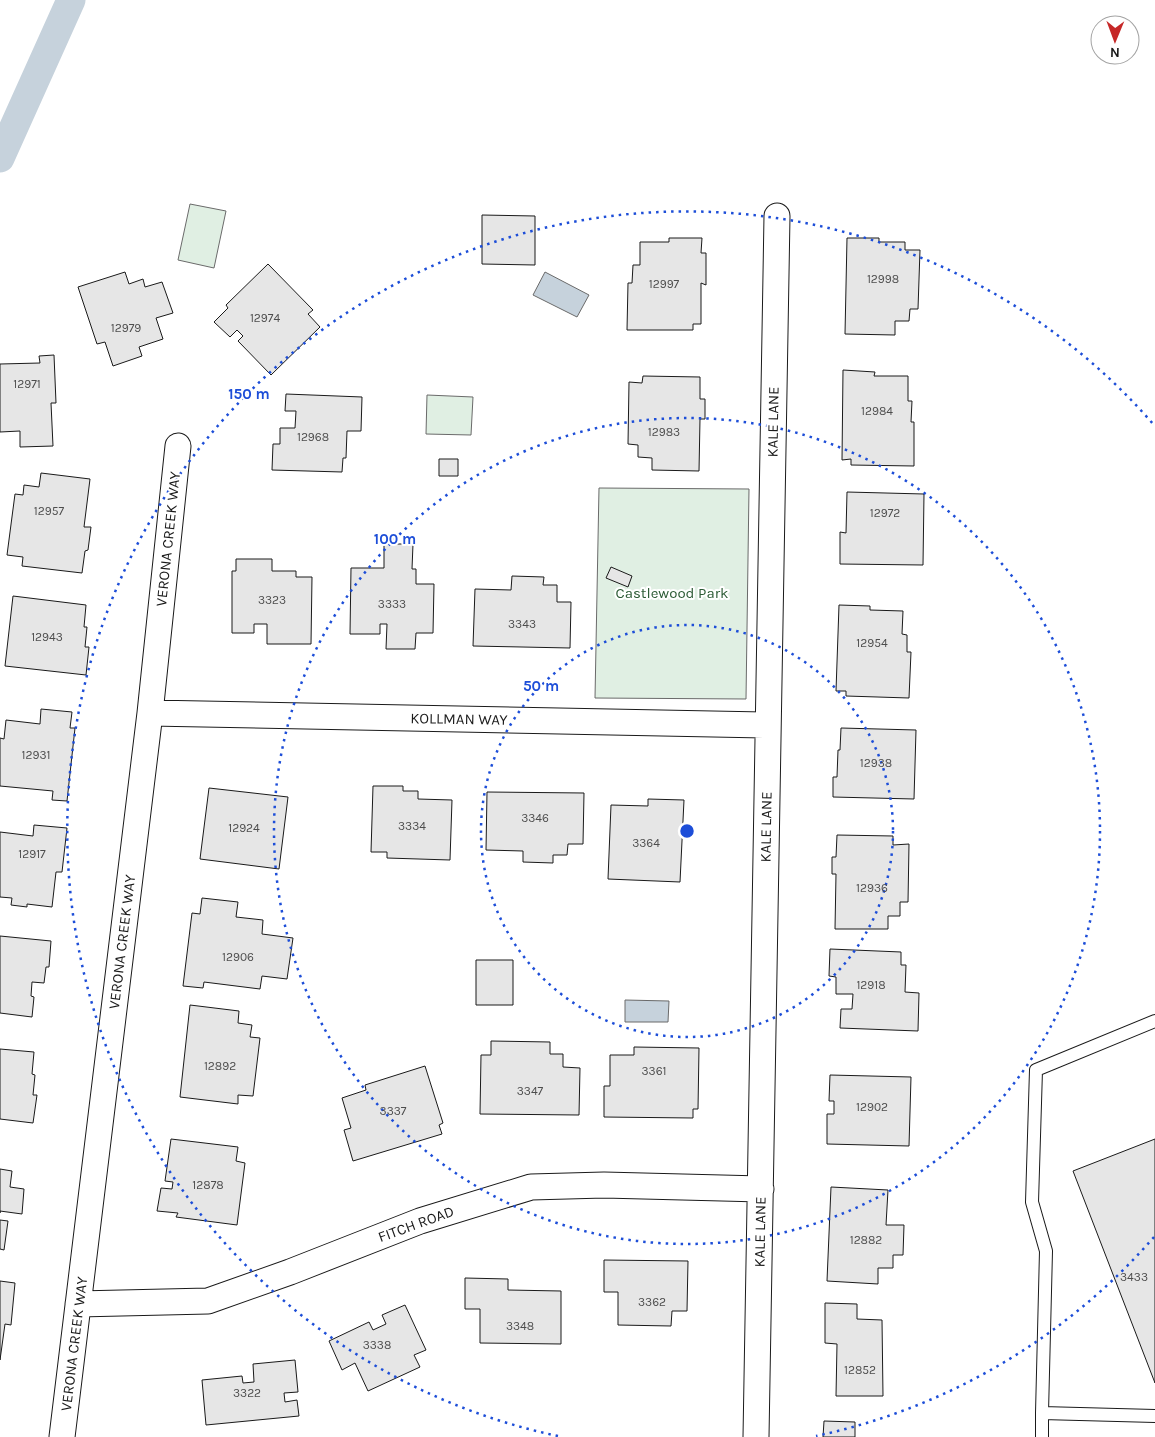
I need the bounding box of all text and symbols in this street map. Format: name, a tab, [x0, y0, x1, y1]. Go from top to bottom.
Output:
north arrow	[1090, 15, 1140, 65]
text: N	[1110, 44, 1120, 61]
house number: 12998	[867, 272, 899, 286]
house number: 12997	[649, 277, 680, 291]
house number: 12974	[250, 311, 280, 325]
house number: 12979	[111, 321, 141, 335]
house number: 12971	[13, 377, 41, 391]
text: 150 m	[228, 385, 270, 403]
street label: KALE LANE	[763, 386, 783, 458]
house number: 12984	[861, 404, 893, 418]
house number: 12983	[648, 425, 680, 439]
house number: 12968	[297, 430, 329, 444]
street label: VERONA CREEK WAY	[152, 470, 184, 607]
house number: 12957	[34, 504, 65, 518]
house number: 12972	[870, 506, 900, 520]
text: 100 m	[374, 530, 416, 548]
park label: Castlewood Park	[615, 584, 729, 602]
house number: 3323	[258, 593, 286, 607]
house number: 3333	[378, 597, 406, 611]
house number: 3343	[508, 617, 536, 631]
house number: 12943	[31, 630, 63, 644]
house number: 12954	[856, 636, 888, 650]
text: 50 m	[523, 677, 559, 695]
street label: KOLLMAN WAY	[410, 709, 509, 729]
house number: 12931	[22, 748, 50, 762]
house number: 12938	[860, 756, 892, 770]
street label: KALE LANE	[756, 791, 776, 863]
house number: 3346	[521, 811, 549, 825]
house number: 3334	[398, 819, 426, 833]
house number: 12924	[228, 821, 260, 835]
centre of rings	[678, 822, 696, 840]
house number: 3364	[632, 836, 660, 850]
house number: 12917	[18, 847, 46, 861]
street label: VERONA CREEK WAY	[105, 873, 139, 1010]
house number: 12936	[856, 881, 888, 895]
house number: 12906	[222, 950, 254, 964]
house number: 12918	[856, 978, 886, 992]
house number: 12892	[204, 1059, 236, 1073]
house number: 3361	[641, 1064, 667, 1078]
house number: 3347	[517, 1084, 544, 1098]
house number: 12902	[856, 1100, 888, 1114]
house number: 3337	[380, 1104, 407, 1118]
house number: 12878	[192, 1178, 224, 1192]
street label: KALE LANE	[750, 1196, 770, 1268]
street label: FITCH ROAD	[375, 1202, 457, 1246]
house number: 12882	[850, 1233, 882, 1247]
house number: 3433	[1120, 1270, 1148, 1284]
street label: VERONA CREEK WAY	[57, 1275, 91, 1412]
house number: 3362	[638, 1295, 666, 1309]
house number: 3348	[506, 1319, 534, 1333]
house number: 3338	[363, 1338, 391, 1352]
house number: 12852	[844, 1363, 876, 1377]
house number: 3322	[233, 1386, 261, 1400]

